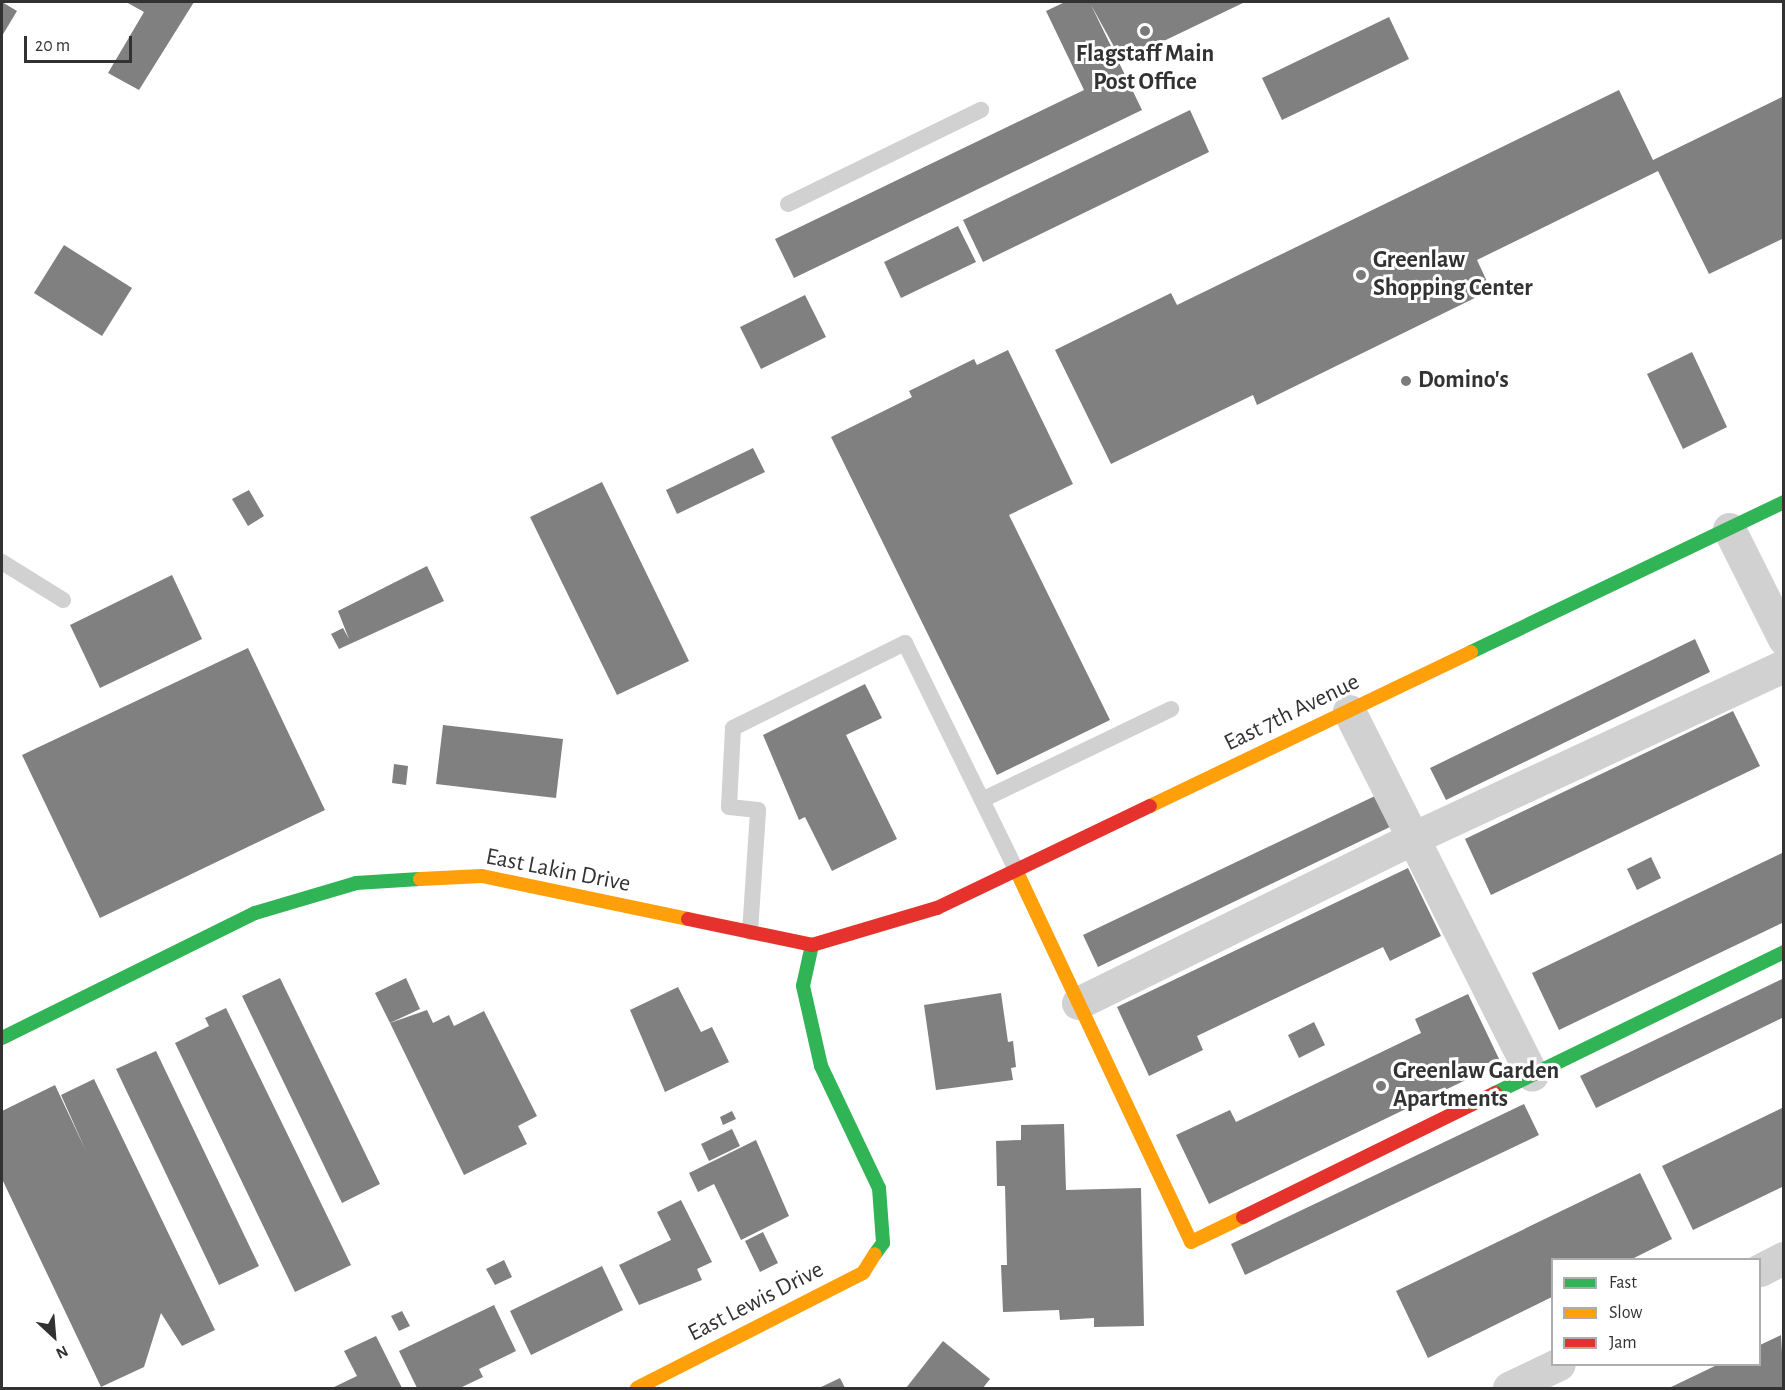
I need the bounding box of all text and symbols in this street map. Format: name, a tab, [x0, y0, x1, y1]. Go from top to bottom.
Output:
scale bar	[27, 24, 135, 62]
marker: Flagstaff Main Post Office	[1138, 24, 1152, 38]
text: 20 m	[35, 37, 70, 55]
place label: Flagstaff Main Post Office	[1076, 41, 1214, 97]
place label: Greenlaw Shopping Center	[1373, 247, 1533, 303]
marker: Greenlaw Shopping Center	[1354, 268, 1368, 282]
place label: Domino's	[1418, 367, 1509, 395]
marker: Domino's	[1399, 374, 1413, 388]
street label: East 7th Avenue	[1220, 668, 1364, 758]
street label: East Lakin Drive	[483, 843, 633, 899]
place label: Greenlaw Garden Apartments	[1393, 1058, 1559, 1114]
marker: Greenlaw Garden Apartments	[1374, 1079, 1388, 1093]
street label: East Lewis Drive	[683, 1256, 829, 1348]
legend	[1551, 1258, 1761, 1366]
text: Fast	[1609, 1274, 1637, 1292]
text: Slow	[1609, 1304, 1642, 1322]
north arrow	[24, 1306, 84, 1366]
text: Jam	[1609, 1334, 1637, 1352]
text: N	[53, 1343, 70, 1362]

